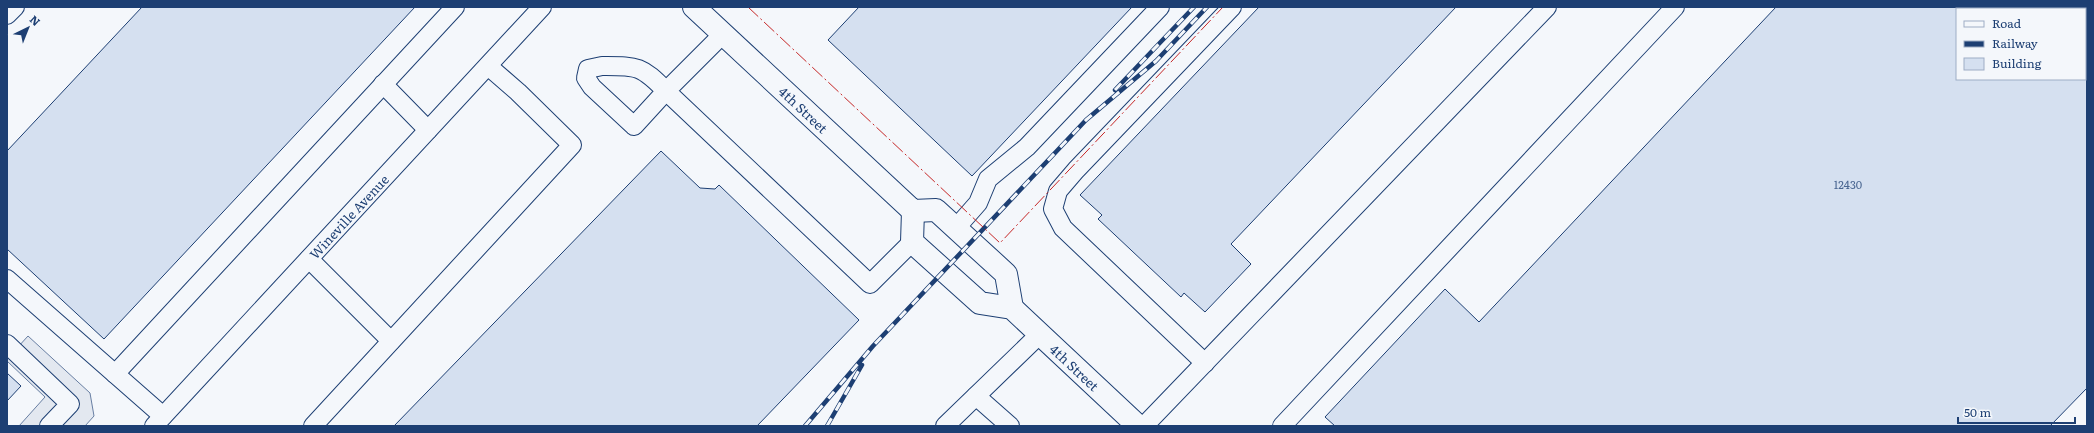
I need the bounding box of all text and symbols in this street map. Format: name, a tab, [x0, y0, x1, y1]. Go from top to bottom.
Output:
north arrow	[8, 8, 48, 48]
legend	[1956, 8, 2086, 80]
text: N	[27, 11, 44, 29]
text: Road	[1992, 14, 2022, 32]
text: Railway	[1992, 34, 2038, 52]
text: Building	[1992, 54, 2042, 72]
street label: 4th Street	[775, 82, 833, 137]
street label: Wineville Avenue	[304, 170, 393, 263]
house number: 12430	[1834, 176, 1862, 192]
street label: 4th Street	[1046, 339, 1104, 395]
scale bar	[1958, 399, 2075, 425]
text: 50 m	[1964, 403, 1991, 421]

